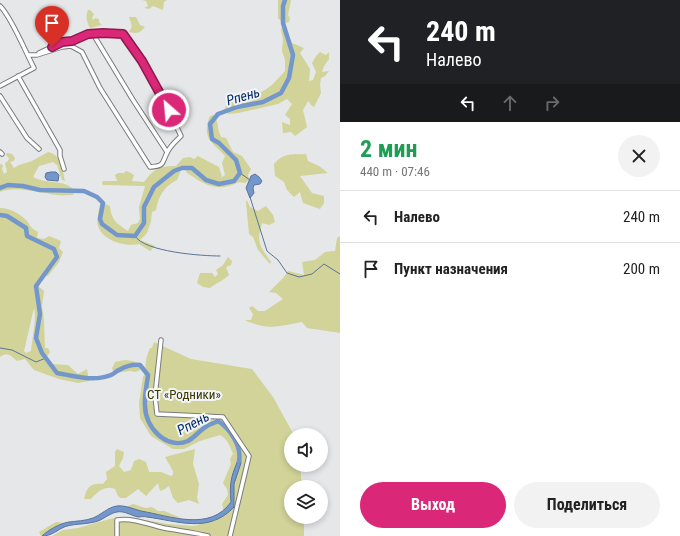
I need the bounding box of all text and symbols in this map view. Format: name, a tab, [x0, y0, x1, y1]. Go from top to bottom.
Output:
pin	[35, 6, 69, 47]
icon: arrive	[41, 12, 63, 34]
text: 240 m	[426, 15, 496, 48]
icon: left	[360, 16, 412, 68]
text: Налево	[426, 49, 482, 70]
water label: Рпень	[224, 84, 262, 108]
position arrow	[148, 89, 190, 131]
icon: left	[457, 92, 479, 114]
icon: ahead	[499, 92, 521, 114]
icon: right	[541, 92, 563, 114]
text: 2 мин	[360, 135, 418, 163]
button: close	[618, 135, 660, 177]
text: 440 m · 07:46	[360, 164, 430, 179]
icon: left	[360, 206, 382, 228]
text: Налево	[394, 208, 440, 226]
text: 240 m	[623, 208, 660, 226]
icon: arrive	[360, 258, 382, 280]
text: Пункт назначения	[394, 260, 508, 278]
text: 200 m	[623, 260, 660, 278]
park label: СТ «Родники»	[147, 387, 221, 402]
water label: Рпень	[174, 408, 212, 438]
map controls	[284, 428, 328, 524]
button: sound	[284, 428, 328, 472]
button: layers	[284, 480, 328, 524]
button: Выход	[360, 482, 506, 528]
button: Поделиться	[514, 482, 660, 528]

